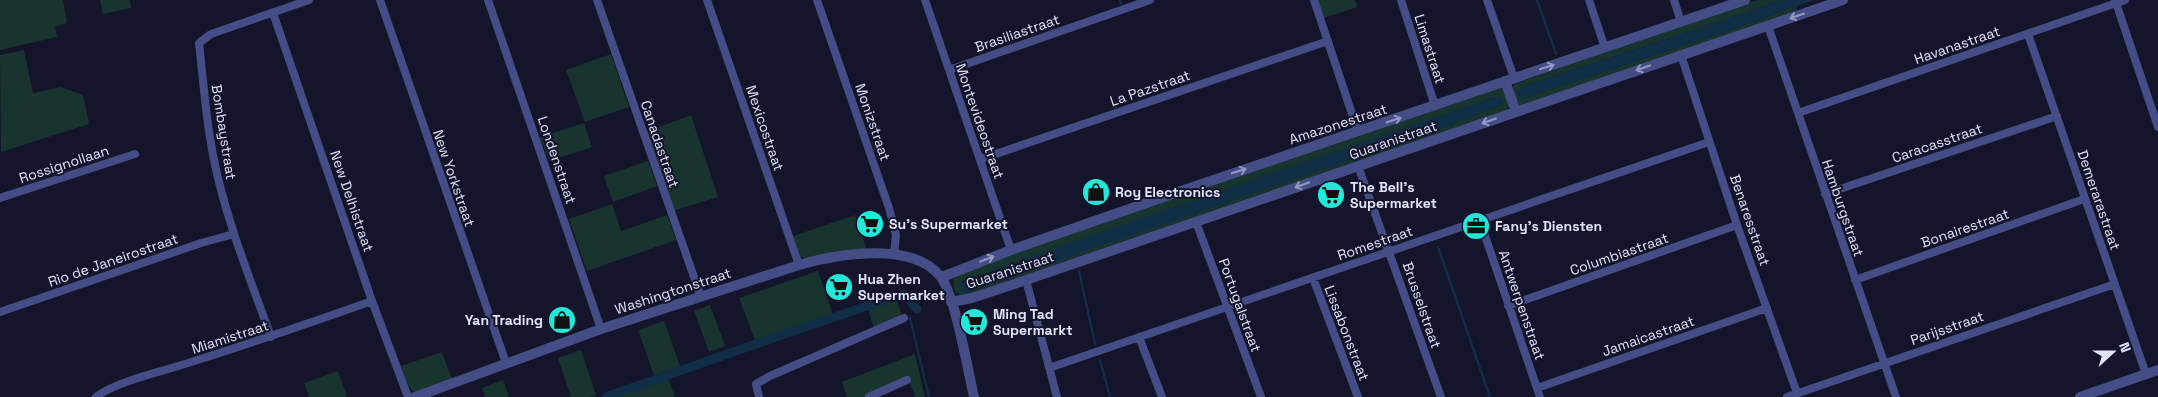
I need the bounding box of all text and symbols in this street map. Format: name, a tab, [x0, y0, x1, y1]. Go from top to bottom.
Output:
street label: Brasiliastraat	[972, 10, 1062, 56]
street label: Limastraat	[1410, 12, 1450, 86]
one-way arrow	[1789, 12, 1805, 21]
street label: Havanastraat	[1912, 22, 2002, 68]
street label: Montevideostraat	[952, 61, 1008, 181]
one-way arrow	[1539, 62, 1555, 71]
one-way arrow	[1636, 64, 1651, 73]
street label: La Pazstraat	[1108, 66, 1192, 110]
street label: Monizstraat	[851, 81, 895, 163]
street label: Bombaystraat	[208, 83, 240, 181]
street label: Mexicostraat	[742, 83, 788, 173]
street label: Canadastraat	[637, 98, 683, 190]
street label: Amazonestraat	[1287, 100, 1389, 148]
street label: Londenstraat	[534, 114, 580, 206]
one-way arrow	[1385, 115, 1401, 124]
street label: Guaranistraat	[1347, 117, 1439, 163]
one-way arrow	[1482, 117, 1498, 126]
street label: Caracasstraat	[1889, 119, 1985, 167]
street label: New Yorkstraat	[429, 127, 479, 229]
street label: Rossignollaan	[17, 141, 111, 187]
street label: New Delhistraat	[326, 148, 378, 254]
street label: Demerarastraat	[2073, 148, 2125, 252]
street label: Hamburgstraat	[1818, 157, 1868, 259]
one-way arrow	[1231, 166, 1247, 175]
street label: Benaresstraat	[1726, 172, 1774, 268]
shop icon: Roy Electronics	[1081, 177, 1111, 207]
place label: The Bell's Supermarket	[1350, 178, 1437, 212]
supermarket icon: The Bell's Supermarket	[1316, 180, 1346, 210]
one-way arrow	[1295, 181, 1311, 190]
place label: Roy Electronics	[1115, 183, 1220, 201]
street label: Bonairestraat	[1919, 205, 2011, 251]
supermarket icon: Su's Supermarket	[855, 209, 885, 239]
office icon: Fany's Diensten	[1461, 211, 1491, 241]
place label: Su's Supermarket	[889, 215, 1008, 233]
place label: Fany's Diensten	[1495, 217, 1602, 235]
street label: Romestraat	[1335, 222, 1415, 264]
street label: Rio de Janeirostraat	[46, 229, 180, 291]
street label: Columbiastraat	[1567, 229, 1671, 279]
street label: Guaranistraat	[964, 247, 1056, 293]
street label: Antwerpenstraat	[1495, 248, 1549, 362]
one-way arrow	[979, 254, 994, 263]
street label: Portugalstraat	[1215, 256, 1265, 354]
street label: Brusselstraat	[1399, 259, 1445, 351]
street label: Washingtonstraat	[613, 264, 733, 318]
place label: Hua Zhen Supermarket	[858, 270, 945, 304]
supermarket icon: Hua Zhen Supermarket	[824, 272, 854, 302]
street label: Lissabonstraat	[1321, 283, 1373, 383]
shop icon: Yan Trading	[547, 305, 577, 335]
place label: Ming Tad Supermarkt	[993, 305, 1073, 339]
supermarket icon: Ming Tad Supermarkt	[959, 307, 989, 337]
street label: Parijsstraat	[1908, 307, 1986, 349]
place label: Yan Trading	[465, 311, 543, 329]
street label: Jamaicastraat	[1599, 312, 1697, 360]
street label: Miamistraat	[189, 316, 271, 358]
north arrow	[2088, 327, 2138, 377]
text: N	[2115, 340, 2135, 355]

